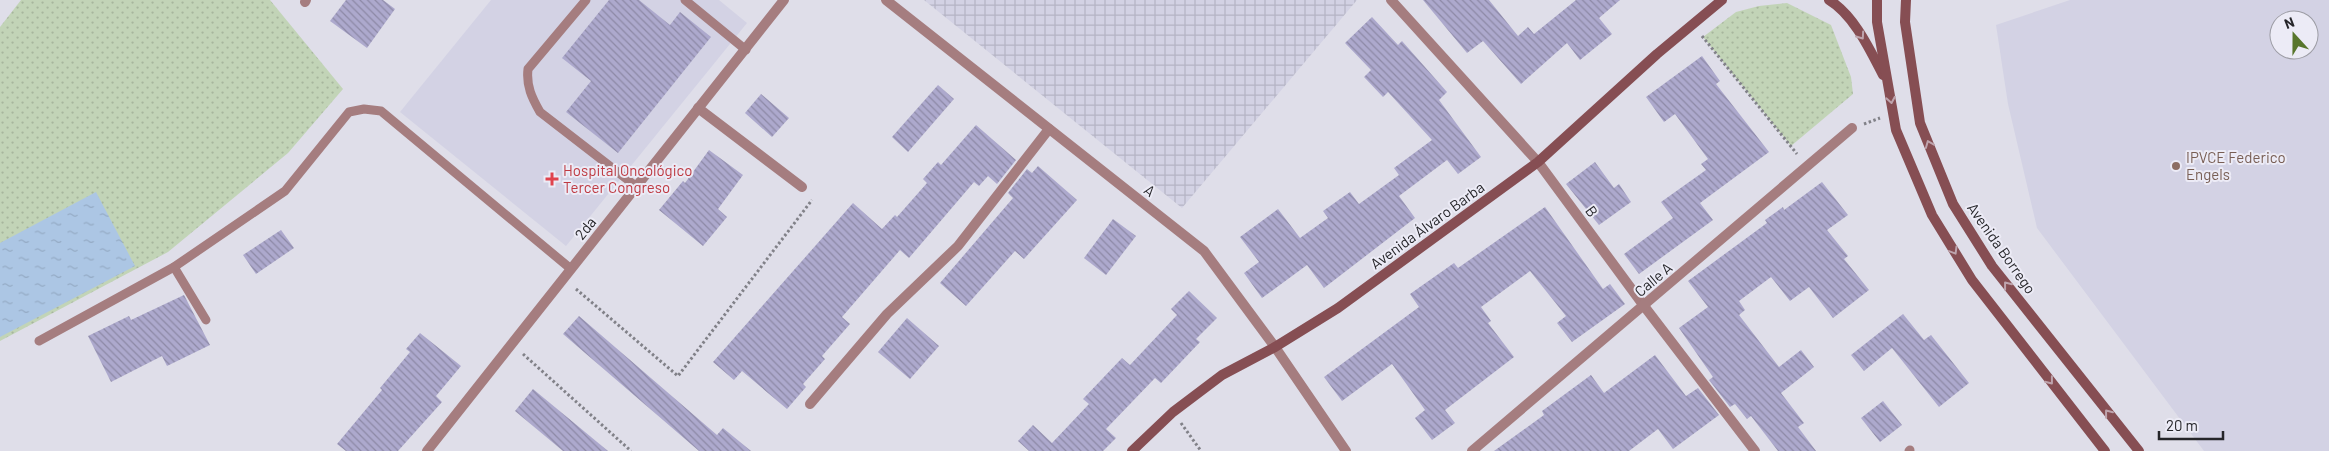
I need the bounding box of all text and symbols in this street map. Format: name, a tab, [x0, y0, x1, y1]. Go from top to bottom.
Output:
north arrow	[2269, 10, 2319, 60]
text: N	[2282, 13, 2297, 32]
one-way arrow	[1855, 30, 1864, 40]
one-way arrow	[1885, 96, 1895, 104]
one-way arrow	[1924, 140, 1935, 149]
place label: IPVCE Federico Engels	[2186, 148, 2286, 183]
marker: IPVCE Federico Engels	[2170, 160, 2182, 172]
place label: Hospital Oncológico Tercer Congreso	[563, 161, 692, 196]
marker: Hospital Oncológico Tercer Congreso	[545, 172, 559, 186]
street label: Avenida Álvaro Barba	[1367, 178, 1487, 272]
street label: A	[1141, 180, 1159, 200]
street label: Avenida Borrego	[1964, 199, 2040, 297]
street label: B	[1582, 202, 1602, 220]
street label: 2da	[570, 213, 600, 243]
one-way arrow	[1947, 245, 1957, 254]
street label: Calle A	[1630, 258, 1676, 300]
one-way arrow	[2004, 282, 2013, 291]
one-way arrow	[2045, 375, 2053, 384]
scale bar	[2159, 408, 2223, 440]
one-way arrow	[2106, 410, 2114, 419]
text: 20 m	[2166, 416, 2198, 434]

